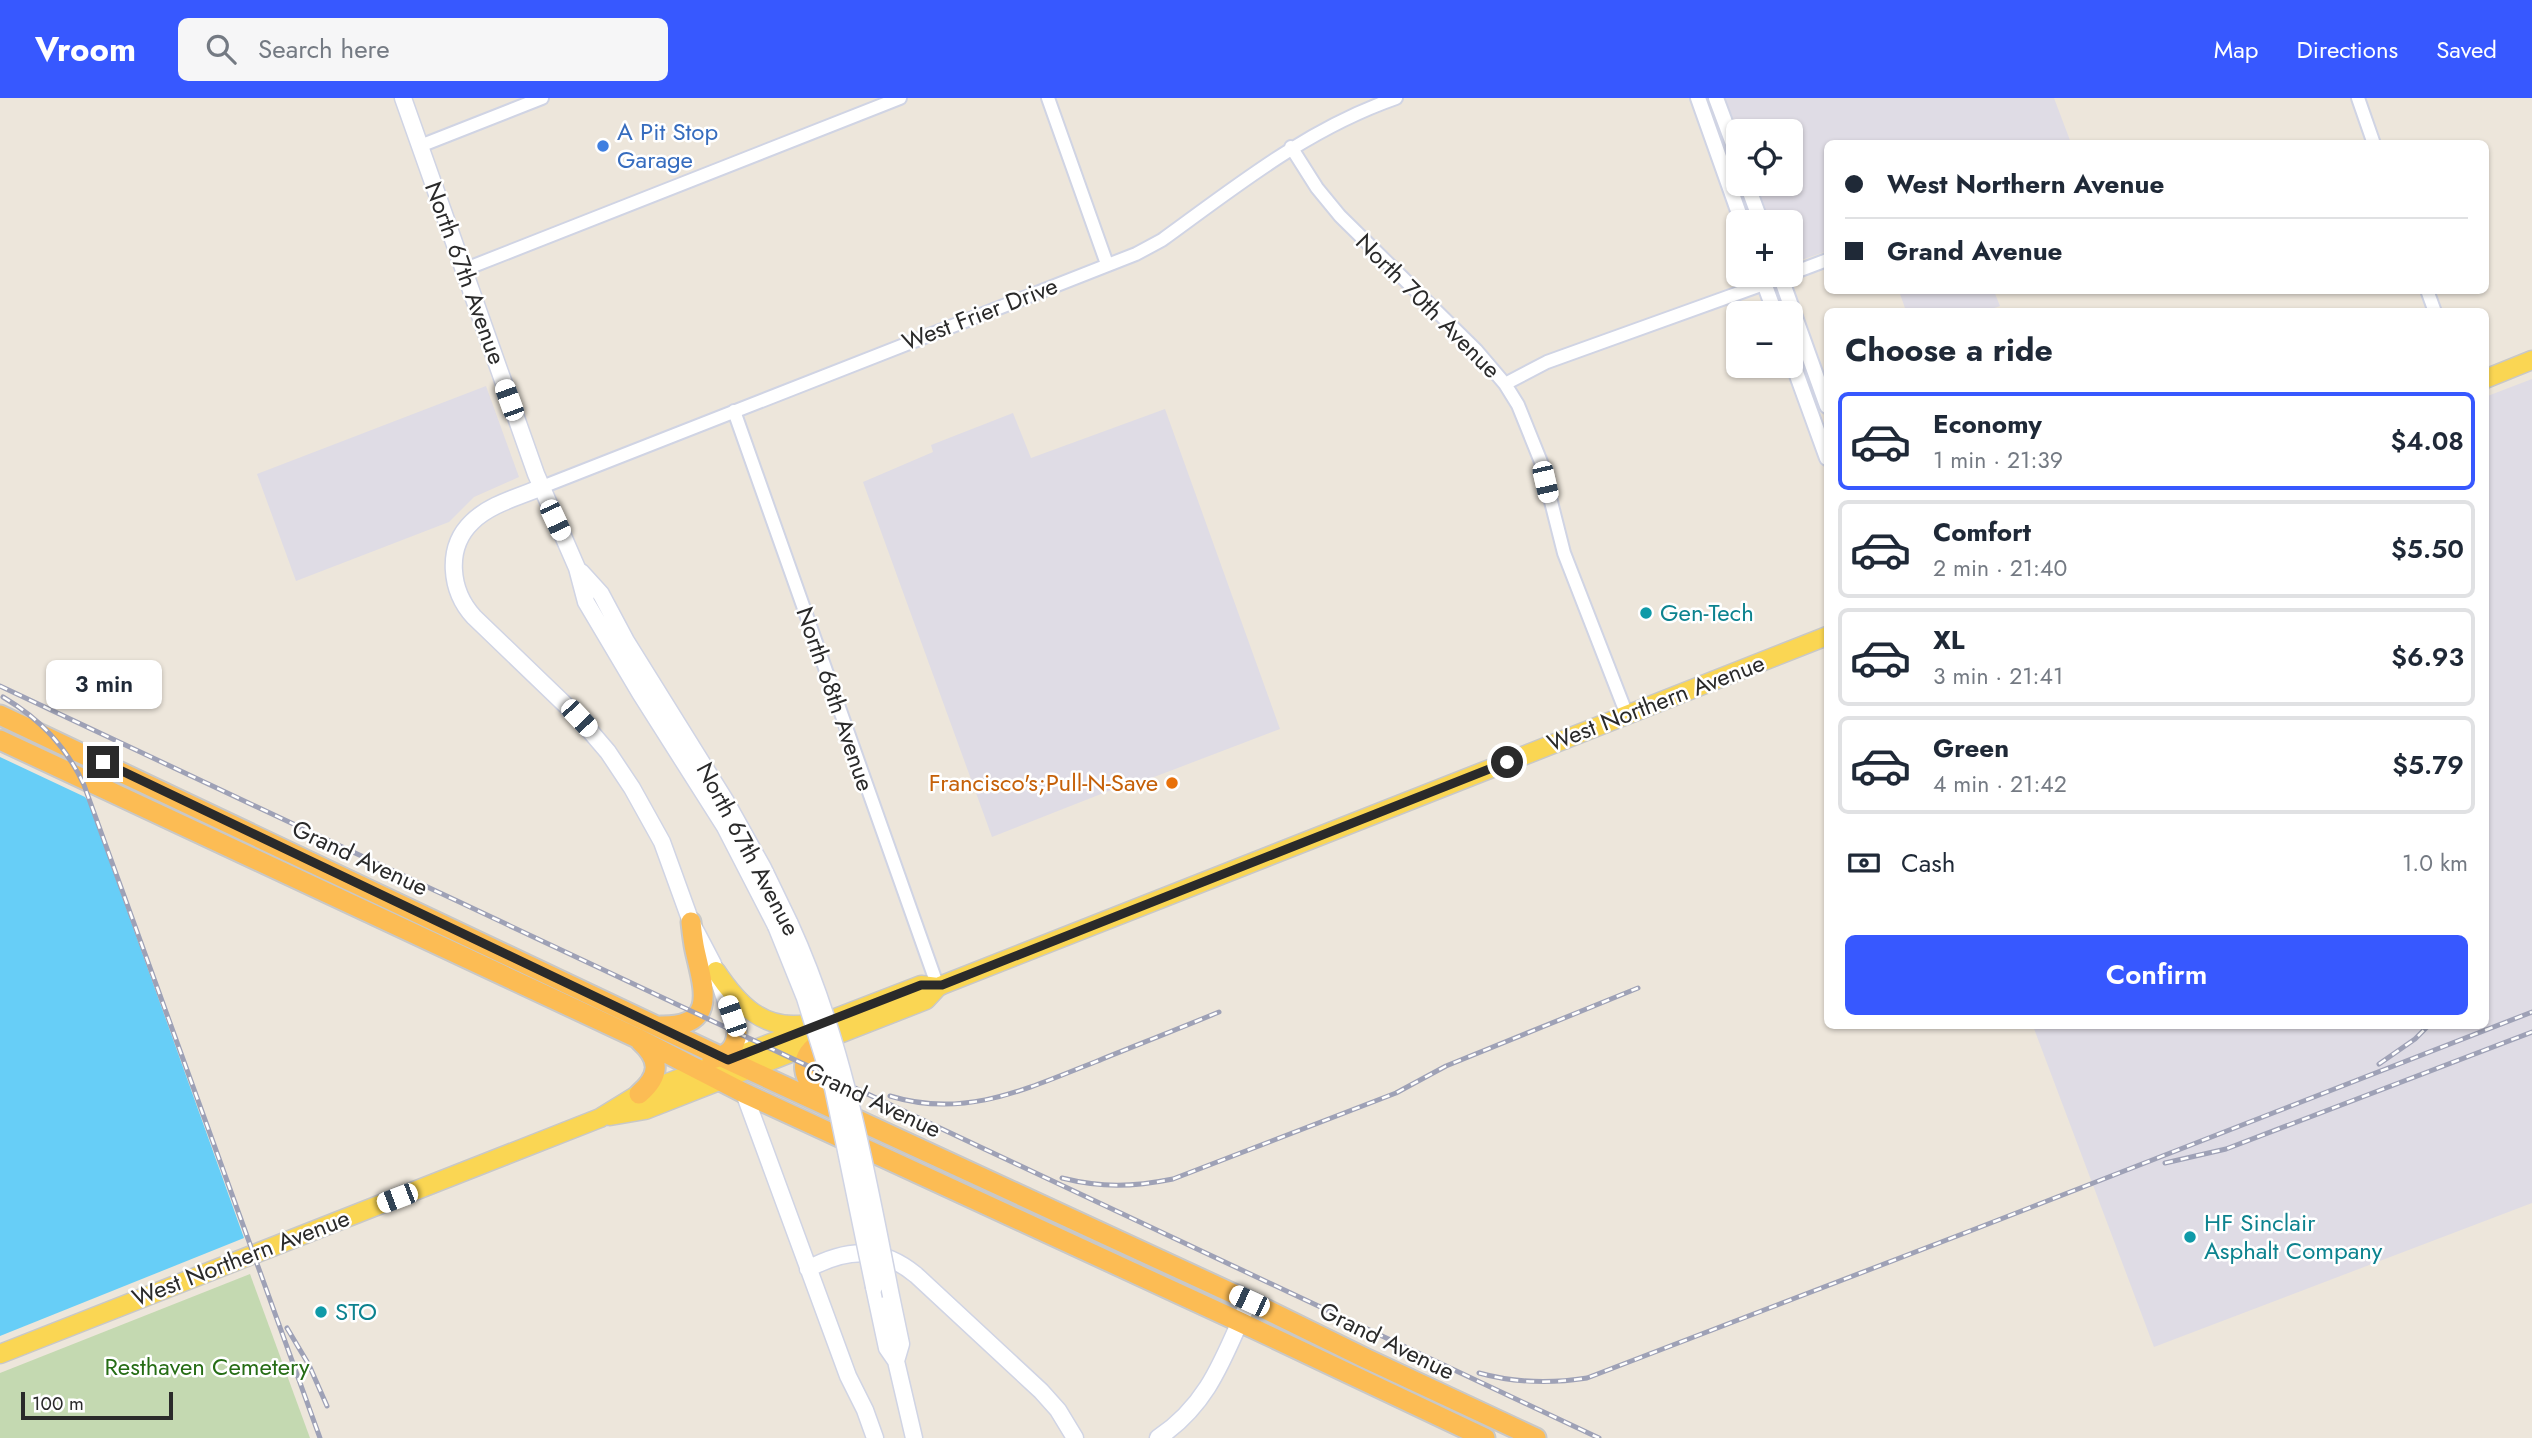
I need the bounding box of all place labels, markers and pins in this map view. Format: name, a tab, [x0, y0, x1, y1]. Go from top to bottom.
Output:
place label: A Pit Stop Garage	[617, 114, 718, 177]
marker: A Pit Stop Garage	[595, 138, 611, 154]
place label: Gen-Tech	[1660, 595, 1754, 630]
marker: Gen-Tech	[1638, 605, 1654, 621]
place label: Francisco's;Pull-N-Save	[929, 765, 1158, 800]
marker: Francisco's;Pull-N-Save	[1164, 775, 1180, 791]
place label: HF Sinclair Asphalt Company	[2204, 1205, 2383, 1268]
marker: HF Sinclair Asphalt Company	[2182, 1229, 2198, 1245]
place label: STO	[335, 1294, 377, 1329]
marker: STO	[313, 1304, 329, 1320]

